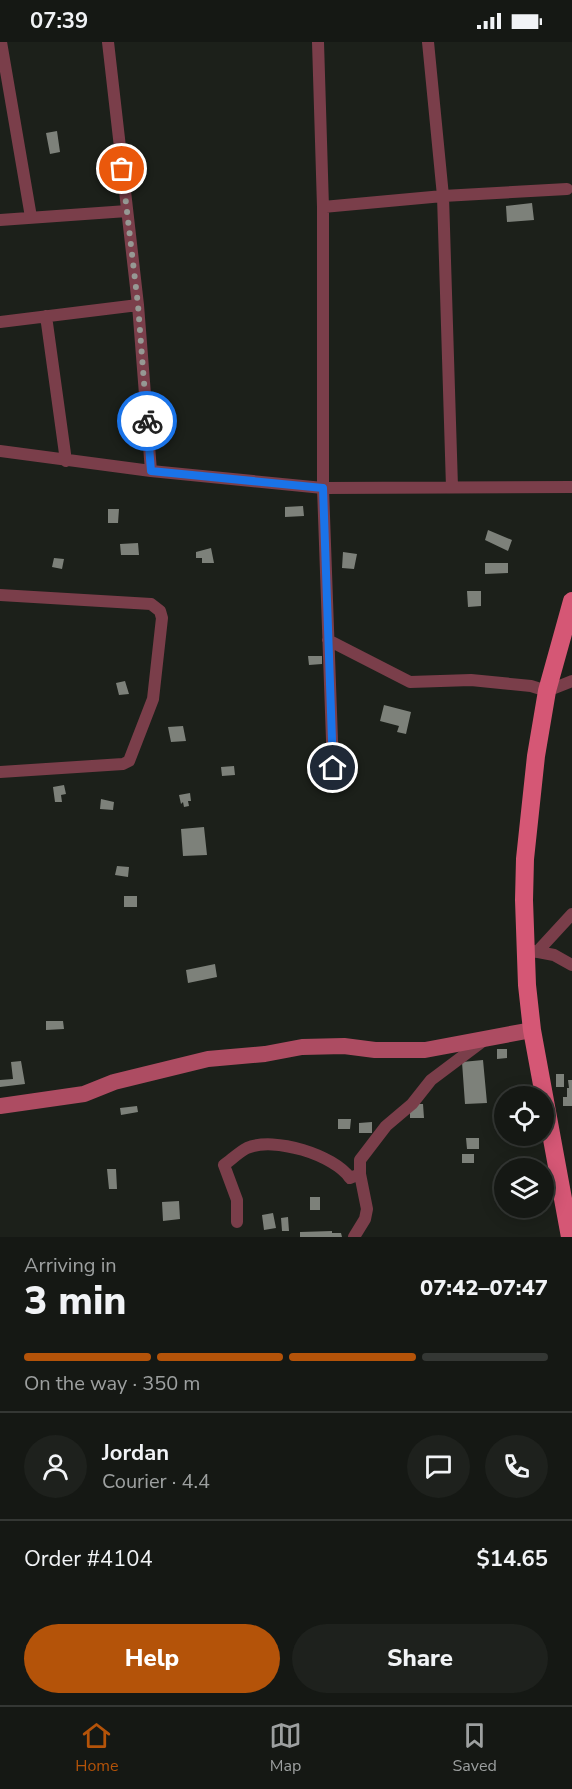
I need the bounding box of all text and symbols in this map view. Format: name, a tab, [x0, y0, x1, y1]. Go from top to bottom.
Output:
text: 07:39	[30, 6, 88, 36]
pin	[96, 143, 147, 194]
icon: bag	[105, 152, 138, 185]
courier	[117, 391, 177, 451]
icon: bike	[131, 405, 164, 438]
pin	[307, 742, 358, 793]
icon: home	[316, 751, 349, 784]
map controls	[494, 1086, 554, 1218]
button: locate	[494, 1086, 554, 1146]
button: layers	[494, 1158, 554, 1218]
text: Arriving in	[24, 1252, 117, 1279]
text: 07:42–07:47	[420, 1273, 548, 1303]
text: 3 min	[24, 1275, 127, 1328]
text: On the way · 350 m	[24, 1370, 200, 1397]
button: person	[24, 1435, 87, 1498]
button: chat	[407, 1435, 470, 1498]
button: phone	[485, 1435, 548, 1498]
text: Jordan	[102, 1438, 169, 1468]
text: Courier · 4.4	[102, 1468, 210, 1495]
text: Order #4104	[24, 1544, 153, 1574]
text: $14.65	[477, 1544, 548, 1574]
button: Help	[24, 1624, 280, 1693]
button: Share	[292, 1624, 548, 1693]
tab: Home	[75, 1719, 119, 1777]
tab: Map	[269, 1719, 302, 1777]
tab: Saved	[453, 1719, 497, 1777]

